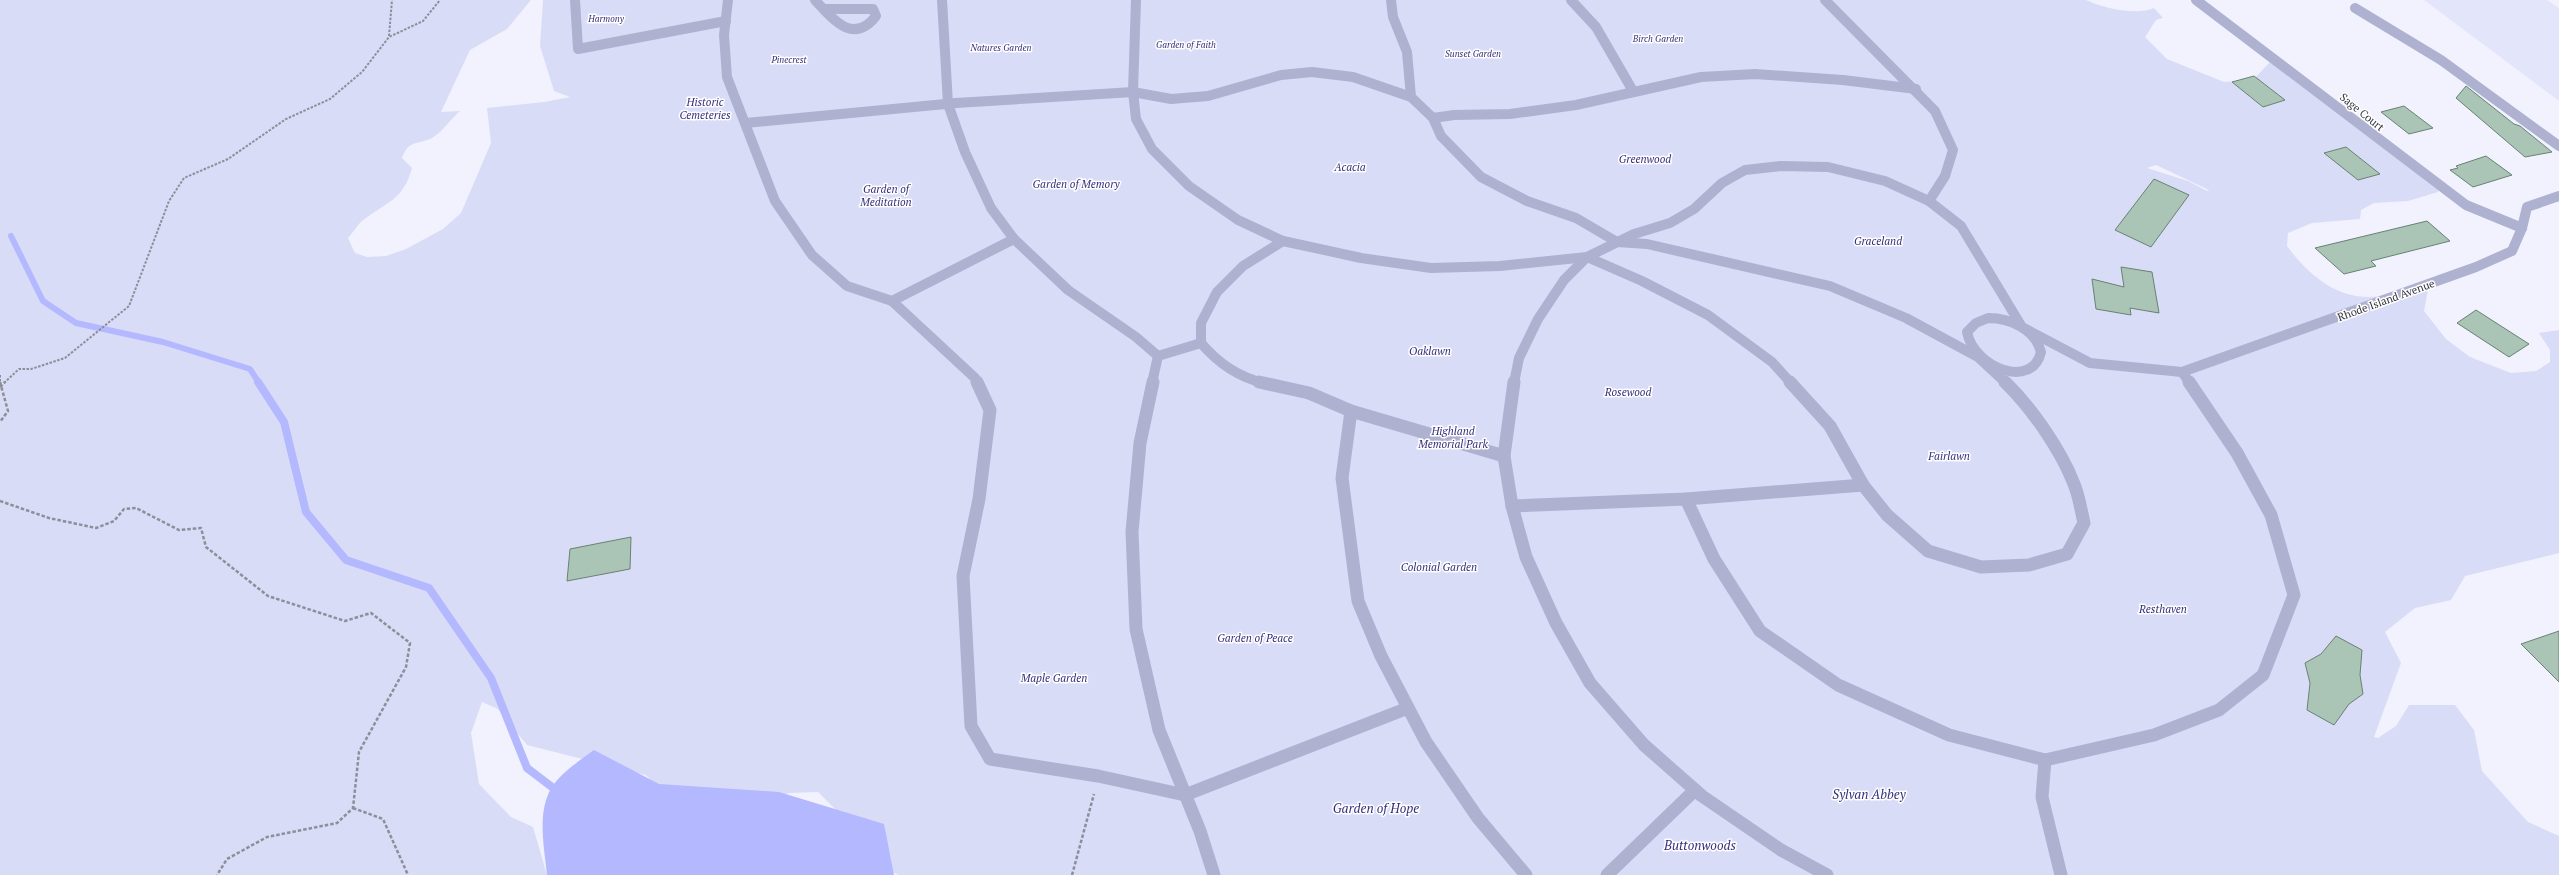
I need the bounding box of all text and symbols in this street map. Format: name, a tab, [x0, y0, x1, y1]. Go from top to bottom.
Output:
park label: Harmony	[587, 13, 625, 25]
park label: Birch Garden	[1632, 33, 1683, 45]
park label: Garden of Faith	[1156, 39, 1216, 51]
park label: Natures Garden	[970, 42, 1032, 54]
park label: Sunset Garden	[1445, 48, 1501, 60]
park label: Pinecrest	[770, 54, 807, 66]
street label: Sage Court	[2337, 90, 2387, 134]
park label: Historic Cemeteries	[679, 95, 731, 122]
park label: Greenwood	[1619, 152, 1671, 166]
park label: Acacia	[1333, 160, 1366, 174]
park label: Garden of Memory	[1033, 177, 1120, 191]
park label: Garden of Meditation	[859, 182, 912, 209]
park label: Graceland	[1854, 234, 1902, 248]
street label: Rhode Island Avenue	[2335, 276, 2437, 324]
park label: Oaklawn	[1409, 344, 1451, 358]
park label: Rosewood	[1604, 385, 1651, 399]
park label: Highland Memorial Park	[1417, 424, 1488, 451]
park label: Fairlawn	[1927, 449, 1970, 463]
park label: Colonial Garden	[1401, 560, 1477, 574]
park label: Resthaven	[2138, 602, 2187, 616]
park label: Garden of Peace	[1217, 631, 1293, 645]
park label: Maple Garden	[1020, 671, 1087, 685]
park label: Sylvan Abbey	[1832, 785, 1907, 803]
park label: Garden of Hope	[1333, 799, 1419, 817]
park label: Buttonwoods	[1663, 836, 1737, 854]

